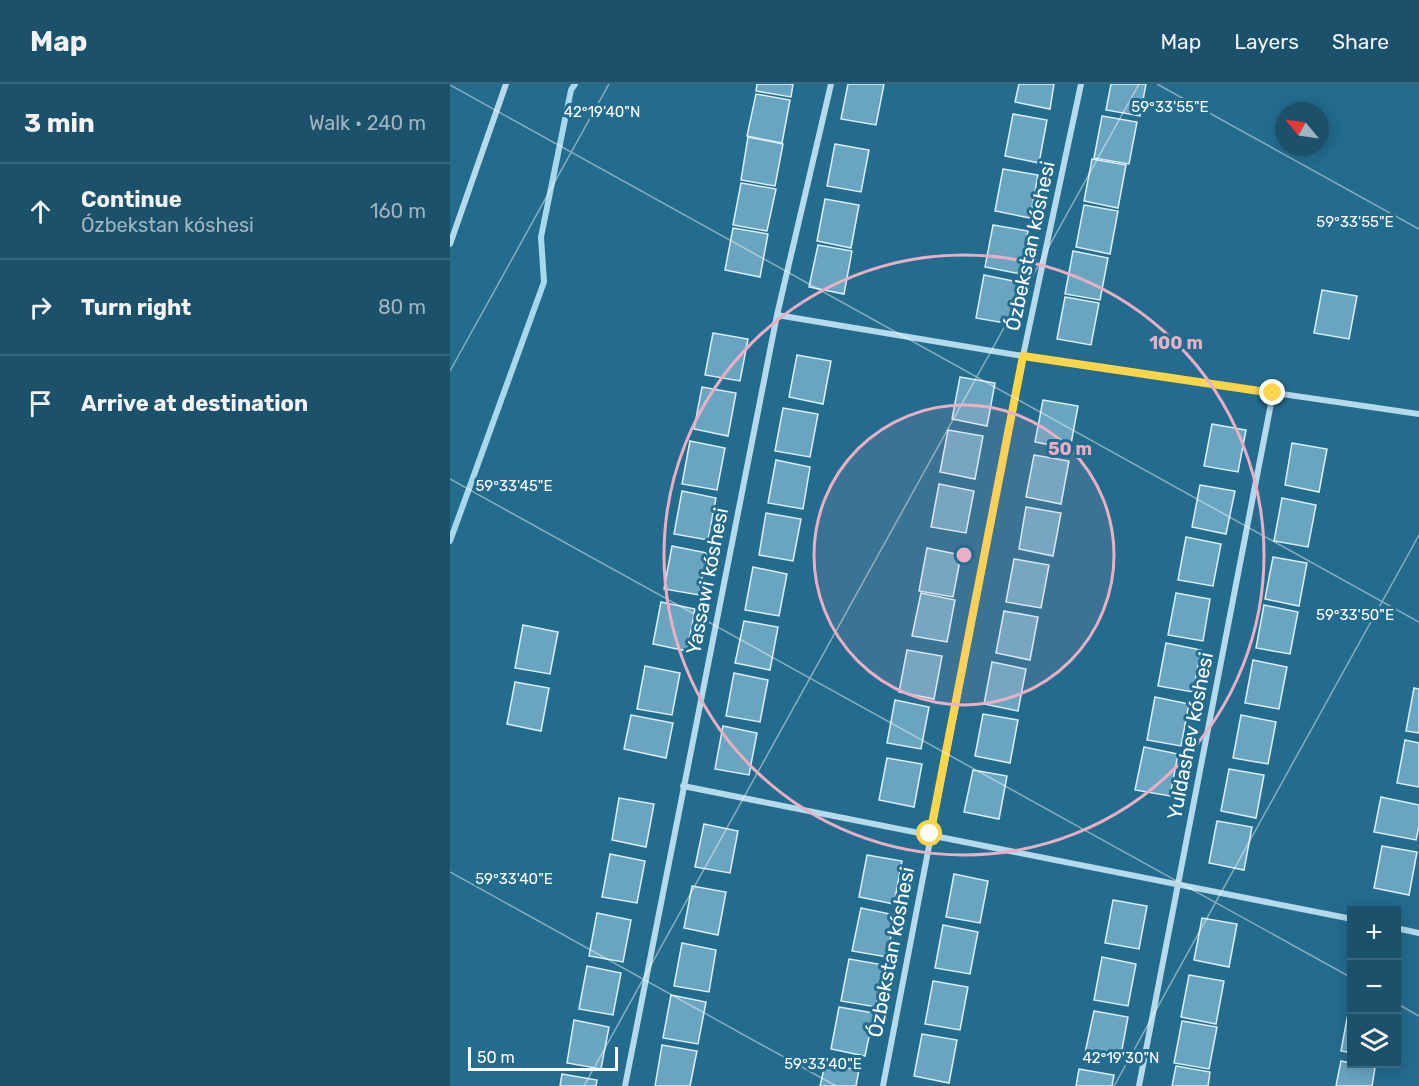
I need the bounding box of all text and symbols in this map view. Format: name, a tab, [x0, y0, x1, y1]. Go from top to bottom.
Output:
text: Map	[30, 25, 87, 58]
text: Map	[1160, 29, 1201, 54]
text: Layers	[1234, 29, 1299, 54]
text: Share	[1332, 29, 1389, 54]
text: 59°33'55"E	[1131, 98, 1209, 116]
north arrow	[1275, 102, 1329, 156]
text: 42°19'40"N	[564, 103, 640, 121]
text: 3 min	[24, 108, 95, 139]
text: Walk · 240 m	[309, 111, 426, 135]
street label: Ózbekstan kóshesi	[1000, 159, 1060, 333]
text: Continue	[81, 186, 182, 213]
icon: ahead	[24, 195, 57, 228]
text: 160 m	[370, 199, 426, 223]
text: Ózbekstan kóshesi	[81, 213, 254, 237]
text: 59°33'55"E	[1316, 213, 1394, 231]
icon: right	[24, 291, 57, 324]
text: Turn right	[81, 294, 191, 321]
text: 80 m	[378, 295, 426, 319]
text: 100 m	[1149, 332, 1203, 354]
route end	[1259, 379, 1285, 405]
icon: arrive	[24, 387, 57, 420]
text: Arrive at destination	[81, 390, 308, 417]
text: 50 m	[1048, 438, 1092, 460]
text: 59°33'45"E	[475, 477, 553, 495]
street label: Yassawi kóshesi	[681, 506, 733, 656]
centre of rings	[954, 545, 974, 565]
text: 59°33'50"E	[1316, 606, 1394, 624]
street label: Yuldashev kóshesi	[1162, 650, 1218, 822]
route start	[916, 820, 942, 846]
street label: Ózbekstan kóshesi	[863, 865, 919, 1039]
text: 59°33'40"E	[475, 870, 553, 888]
map controls	[1347, 906, 1401, 1068]
button: +	[1347, 906, 1401, 960]
button: −	[1347, 960, 1401, 1014]
button: layers	[1347, 1014, 1401, 1068]
scale bar	[468, 1044, 618, 1072]
text: 50 m	[477, 1048, 515, 1067]
text: 42°19'30"N	[1082, 1049, 1160, 1067]
text: 59°33'40"E	[784, 1055, 862, 1073]

